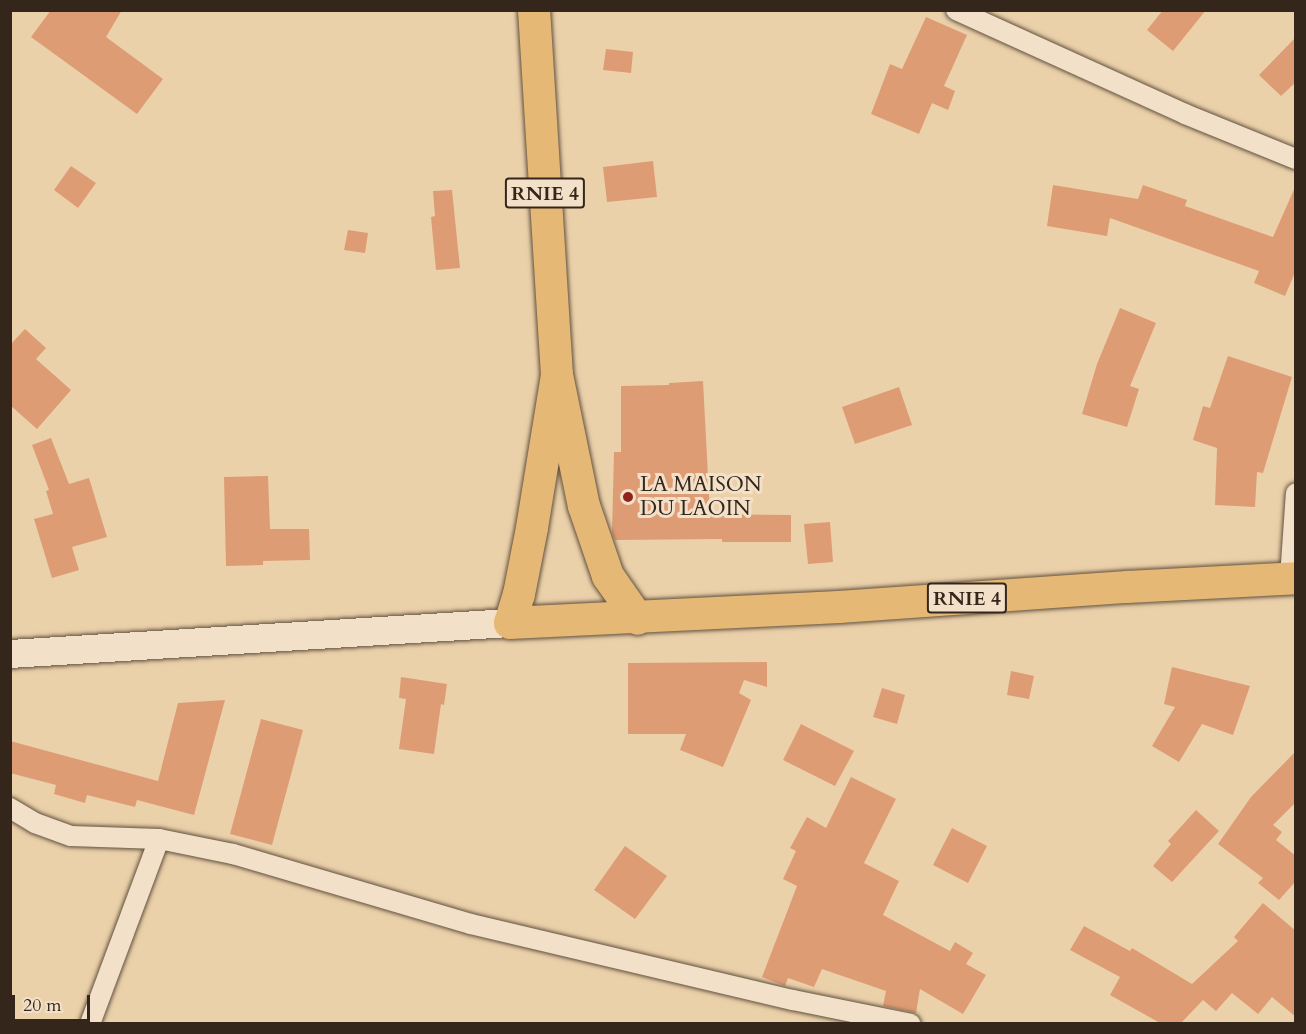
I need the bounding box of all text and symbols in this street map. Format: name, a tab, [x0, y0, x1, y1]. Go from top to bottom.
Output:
road number: RNIE 4	[504, 176, 586, 210]
place label: LA MAISON DU LAOIN	[640, 472, 762, 522]
marker: LA MAISON DU LAOIN	[621, 490, 635, 504]
road number: RNIE 4	[926, 581, 1008, 615]
scale bar	[15, 983, 93, 1021]
text: 20 m	[23, 993, 62, 1018]

